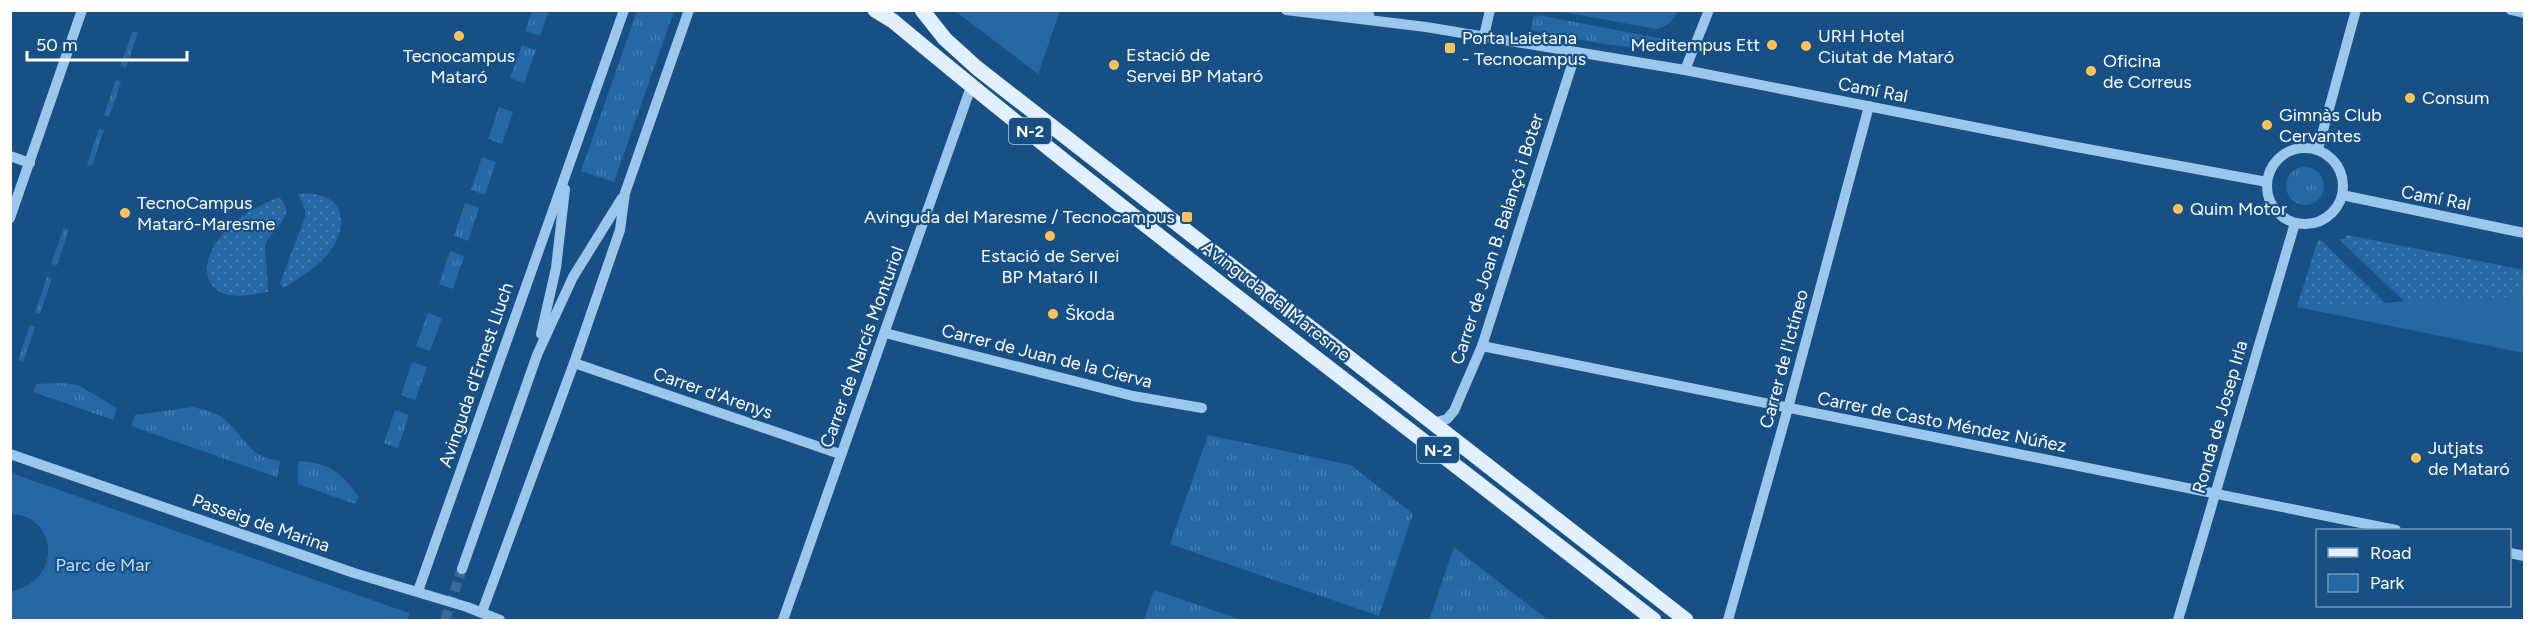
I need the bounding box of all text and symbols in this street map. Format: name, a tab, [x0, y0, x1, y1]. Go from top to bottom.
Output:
scale bar	[27, 24, 188, 62]
place label: URH Hotel Ciutat de Mataró	[1818, 25, 1954, 68]
place label: Porta Laietana - Tecnocampus	[1462, 27, 1586, 70]
marker: Tecnocampus Mataró	[452, 29, 466, 43]
text: 50 m	[36, 34, 78, 56]
place label: Meditempus Ett	[1631, 34, 1760, 56]
marker: Meditempus Ett	[1765, 38, 1779, 52]
marker: URH Hotel Ciutat de Mataró	[1799, 39, 1813, 53]
marker: Porta Laietana - Tecnocampus	[1443, 41, 1457, 55]
place label: Estació de Servei BP Mataró	[1126, 44, 1263, 87]
place label: Tecnocampus Mataró	[403, 45, 515, 88]
place label: Oficina de Correus	[2103, 50, 2192, 93]
marker: Estació de Servei BP Mataró	[1107, 58, 1121, 72]
marker: Oficina de Correus	[2084, 64, 2098, 78]
street label: Camí Ral	[1836, 72, 1910, 108]
place label: Consum	[2422, 87, 2489, 109]
marker: Consum	[2403, 91, 2417, 105]
place label: Gimnàs Club Cervantes	[2279, 104, 2382, 147]
street label: Carrer de Joan B. Balançó i Boter	[1446, 111, 1548, 367]
road number: N-2	[1009, 118, 1051, 144]
marker: Gimnàs Club Cervantes	[2260, 118, 2274, 132]
street label: Camí Ral	[2399, 180, 2473, 216]
place label: TecnoCampus Mataró-Maresme	[137, 192, 275, 235]
place label: Quim Motor	[2190, 198, 2287, 220]
marker: Quim Motor	[2171, 202, 2185, 216]
marker: TecnoCampus Mataró-Maresme	[118, 206, 132, 220]
place label: Avinguda del Maresme / Tecnocampus	[864, 206, 1175, 228]
marker: Avinguda del Maresme / Tecnocampus	[1180, 210, 1194, 224]
marker: Estació de Servei BP Mataró II	[1043, 229, 1057, 243]
street label: Avinguda del Maresme	[1197, 236, 1355, 366]
street label: Carrer de Narcís Monturiol	[815, 243, 909, 451]
place label: Estació de Servei BP Mataró II	[981, 245, 1119, 288]
street label: Avinguda d'Ernest Lluch	[434, 280, 518, 470]
street label: Carrer de l'Ictíneo	[1755, 287, 1813, 431]
place label: Škoda	[1065, 303, 1115, 325]
marker: Škoda	[1046, 307, 1060, 321]
street label: Carrer de Juan de la Cierva	[939, 319, 1155, 393]
street label: Ronda de Josep Irla	[2188, 338, 2252, 496]
street label: Carrer d'Arenys	[650, 362, 776, 424]
street label: Carrer de Casto Méndez Núñez	[1816, 387, 2069, 457]
road number: N-2	[1417, 437, 1459, 463]
place label: Jutjats de Mataró	[2428, 437, 2510, 480]
marker: Jutjats de Mataró	[2409, 451, 2423, 465]
street label: Passeig de Marina	[189, 489, 333, 557]
legend	[2316, 529, 2511, 607]
text: Road	[2370, 542, 2411, 564]
park label: Parc de Mar	[55, 554, 151, 576]
text: Park	[2370, 572, 2405, 594]

